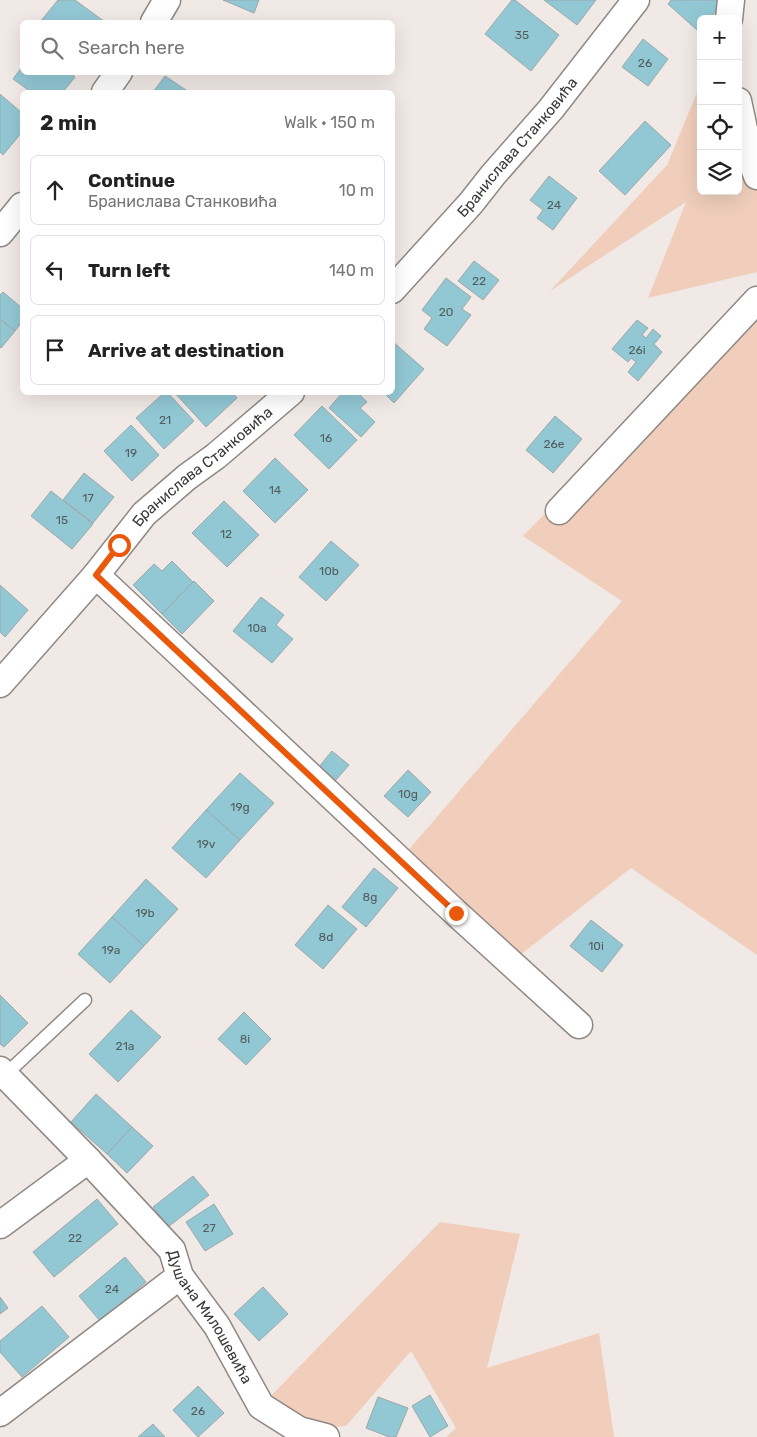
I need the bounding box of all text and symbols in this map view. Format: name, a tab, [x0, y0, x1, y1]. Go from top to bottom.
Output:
map controls	[697, 15, 742, 195]
button: +	[697, 15, 742, 60]
search box	[20, 20, 395, 75]
house number: 35	[515, 28, 529, 42]
icon: search	[38, 34, 66, 62]
text: Search here	[78, 36, 185, 59]
house number: 26	[638, 56, 652, 70]
button: −	[697, 60, 742, 105]
street label: Бранислава Станковића	[453, 74, 581, 221]
button: locate	[697, 105, 742, 150]
text: 2 min	[40, 110, 97, 135]
text: Walk · 150 m	[284, 113, 375, 132]
button: layers	[697, 150, 742, 195]
text: Continue	[88, 169, 175, 192]
icon: ahead	[41, 176, 69, 204]
text: 10 m	[339, 181, 374, 200]
text: Бранислава Станковића	[88, 192, 277, 211]
house number: 24	[547, 198, 562, 212]
icon: left	[41, 256, 69, 284]
text: Turn left	[88, 259, 170, 282]
text: 140 m	[329, 261, 374, 280]
house number: 22	[472, 274, 486, 288]
house number: 20	[439, 305, 453, 319]
icon: arrive	[41, 336, 69, 364]
text: Arrive at destination	[88, 339, 284, 362]
house number: 26i	[628, 343, 646, 357]
street label: Бранислава Станковића	[129, 403, 276, 530]
house number: 21	[159, 413, 171, 427]
house number: 16	[320, 431, 332, 445]
house number: 26e	[543, 437, 565, 451]
house number: 19	[125, 446, 137, 460]
house number: 14	[269, 483, 282, 497]
house number: 17	[82, 491, 94, 505]
house number: 15	[56, 513, 68, 527]
house number: 12	[220, 527, 232, 541]
route start	[108, 534, 131, 557]
house number: 10b	[319, 564, 339, 578]
house number: 10a	[247, 621, 267, 635]
house number: 10g	[398, 787, 418, 801]
house number: 19g	[230, 800, 250, 814]
house number: 19v	[197, 837, 216, 851]
house number: 8g	[363, 890, 377, 904]
route end	[445, 902, 468, 925]
house number: 19b	[135, 906, 155, 920]
house number: 8d	[319, 930, 333, 944]
house number: 10i	[588, 939, 604, 953]
house number: 19a	[102, 943, 120, 957]
house number: 8i	[240, 1032, 250, 1046]
house number: 21a	[116, 1039, 134, 1053]
house number: 27	[202, 1221, 216, 1235]
house number: 22	[68, 1231, 82, 1245]
street label: Душана Милошевића	[163, 1247, 256, 1387]
house number: 24	[105, 1282, 120, 1296]
house number: 26	[191, 1404, 205, 1418]

